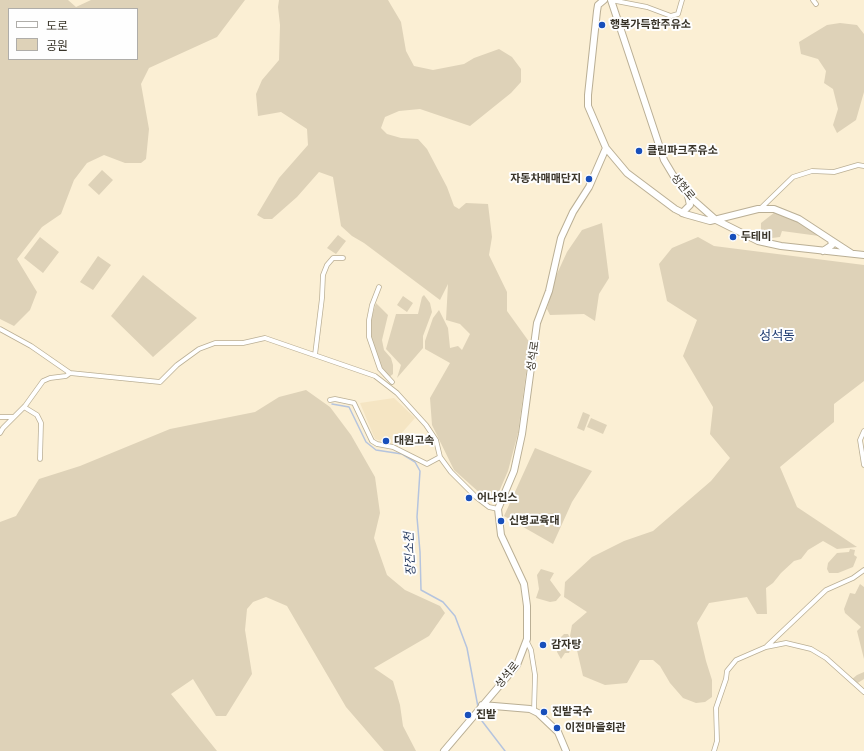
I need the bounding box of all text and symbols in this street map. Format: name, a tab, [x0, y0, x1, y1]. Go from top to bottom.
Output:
legend	[8, 8, 138, 60]
place label: 행복가득한주유소	[610, 18, 691, 32]
text: 도로	[46, 19, 68, 33]
marker: 행복가득한주유소	[597, 20, 607, 30]
text: 공원	[46, 39, 68, 53]
place label: 클린파크주유소	[647, 144, 718, 158]
marker: 클린파크주유소	[634, 146, 644, 156]
street label: 성현로	[668, 171, 698, 203]
place label: 자동차매매단지	[510, 172, 581, 186]
marker: 자동차매매단지	[584, 174, 594, 184]
place label: 두테비	[741, 230, 771, 244]
marker: 두테비	[728, 232, 738, 242]
district label: 성석동	[759, 328, 795, 344]
street label: 성석로	[524, 340, 542, 372]
place label: 대원고속	[394, 434, 434, 448]
marker: 대원고속	[381, 436, 391, 446]
place label: 어나인스	[477, 491, 517, 505]
marker: 어나인스	[464, 493, 474, 503]
place label: 신병교육대	[509, 514, 560, 528]
marker: 신병교육대	[496, 516, 506, 526]
water label: 장진소천	[402, 532, 418, 576]
place label: 감자탕	[551, 638, 581, 652]
marker: 감자탕	[538, 640, 548, 650]
street label: 성석로	[492, 659, 522, 691]
place label: 진밭국수	[552, 705, 592, 719]
marker: 진밭국수	[539, 707, 549, 717]
place label: 진밭	[476, 708, 496, 722]
marker: 진밭	[463, 710, 473, 720]
place label: 이전마을회관	[565, 721, 626, 735]
marker: 이전마을회관	[552, 723, 562, 733]

